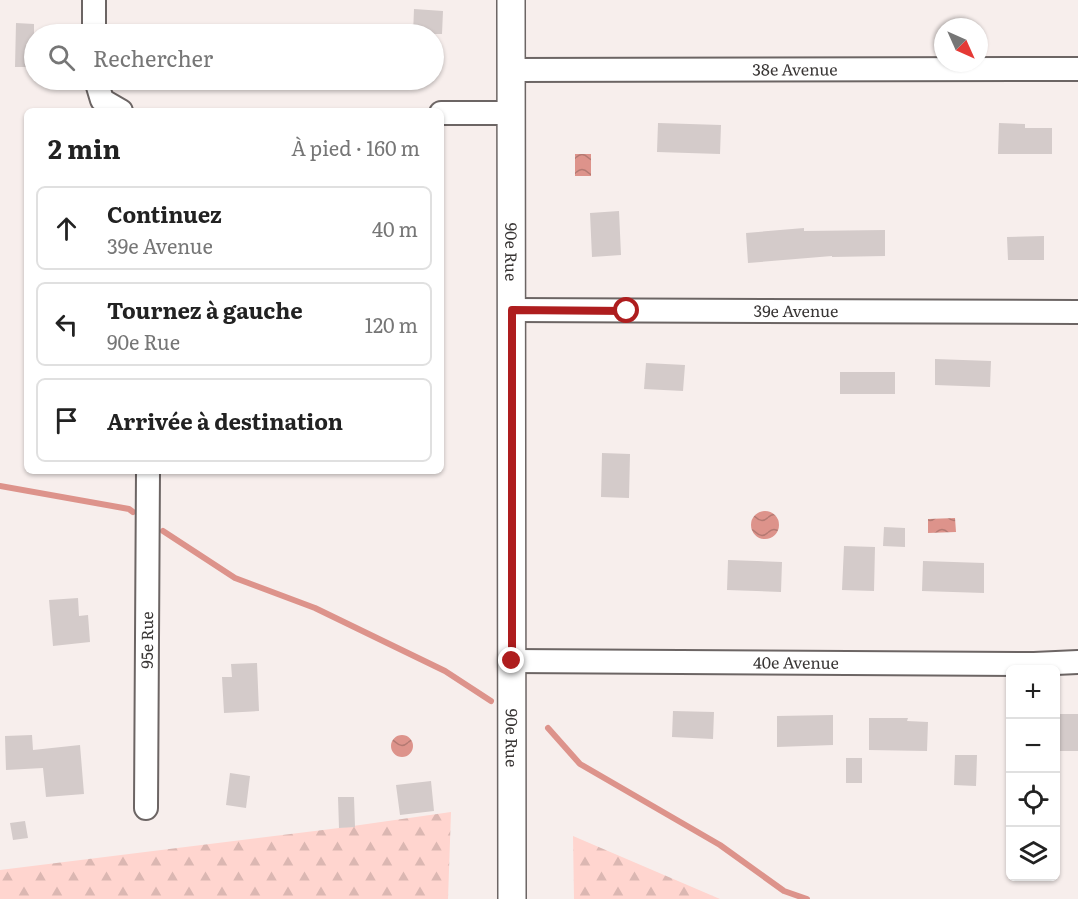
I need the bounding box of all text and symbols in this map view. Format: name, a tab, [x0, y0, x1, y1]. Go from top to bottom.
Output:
north arrow	[934, 18, 988, 72]
search box	[24, 24, 444, 90]
icon: search	[45, 41, 78, 74]
text: Rechercher	[93, 41, 213, 74]
street label: 38e Avenue	[752, 56, 838, 81]
text: 2 min	[48, 128, 121, 167]
text: À pied · 160 m	[291, 132, 420, 162]
text: Continuez	[107, 197, 222, 230]
icon: ahead	[50, 212, 83, 245]
text: 40 m	[372, 213, 418, 243]
street label: 90e Rue	[500, 223, 524, 281]
text: 39e Avenue	[107, 230, 213, 260]
text: Tournez à gauche	[107, 293, 303, 326]
route start	[613, 297, 639, 323]
street label: 39e Avenue	[754, 298, 838, 322]
icon: left	[50, 308, 83, 341]
text: 120 m	[365, 309, 418, 339]
text: 90e Rue	[107, 326, 180, 356]
icon: arrive	[50, 404, 83, 437]
text: Arrivée à destination	[107, 404, 343, 437]
street label: 95e Rue	[134, 611, 158, 669]
route end	[498, 647, 524, 673]
street label: 40e Avenue	[753, 649, 839, 674]
map controls	[1006, 665, 1060, 881]
button: +	[1006, 665, 1060, 719]
street label: 90e Rue	[501, 709, 525, 767]
button: −	[1006, 719, 1060, 773]
button: locate	[1006, 773, 1060, 827]
button: layers	[1006, 827, 1060, 881]

